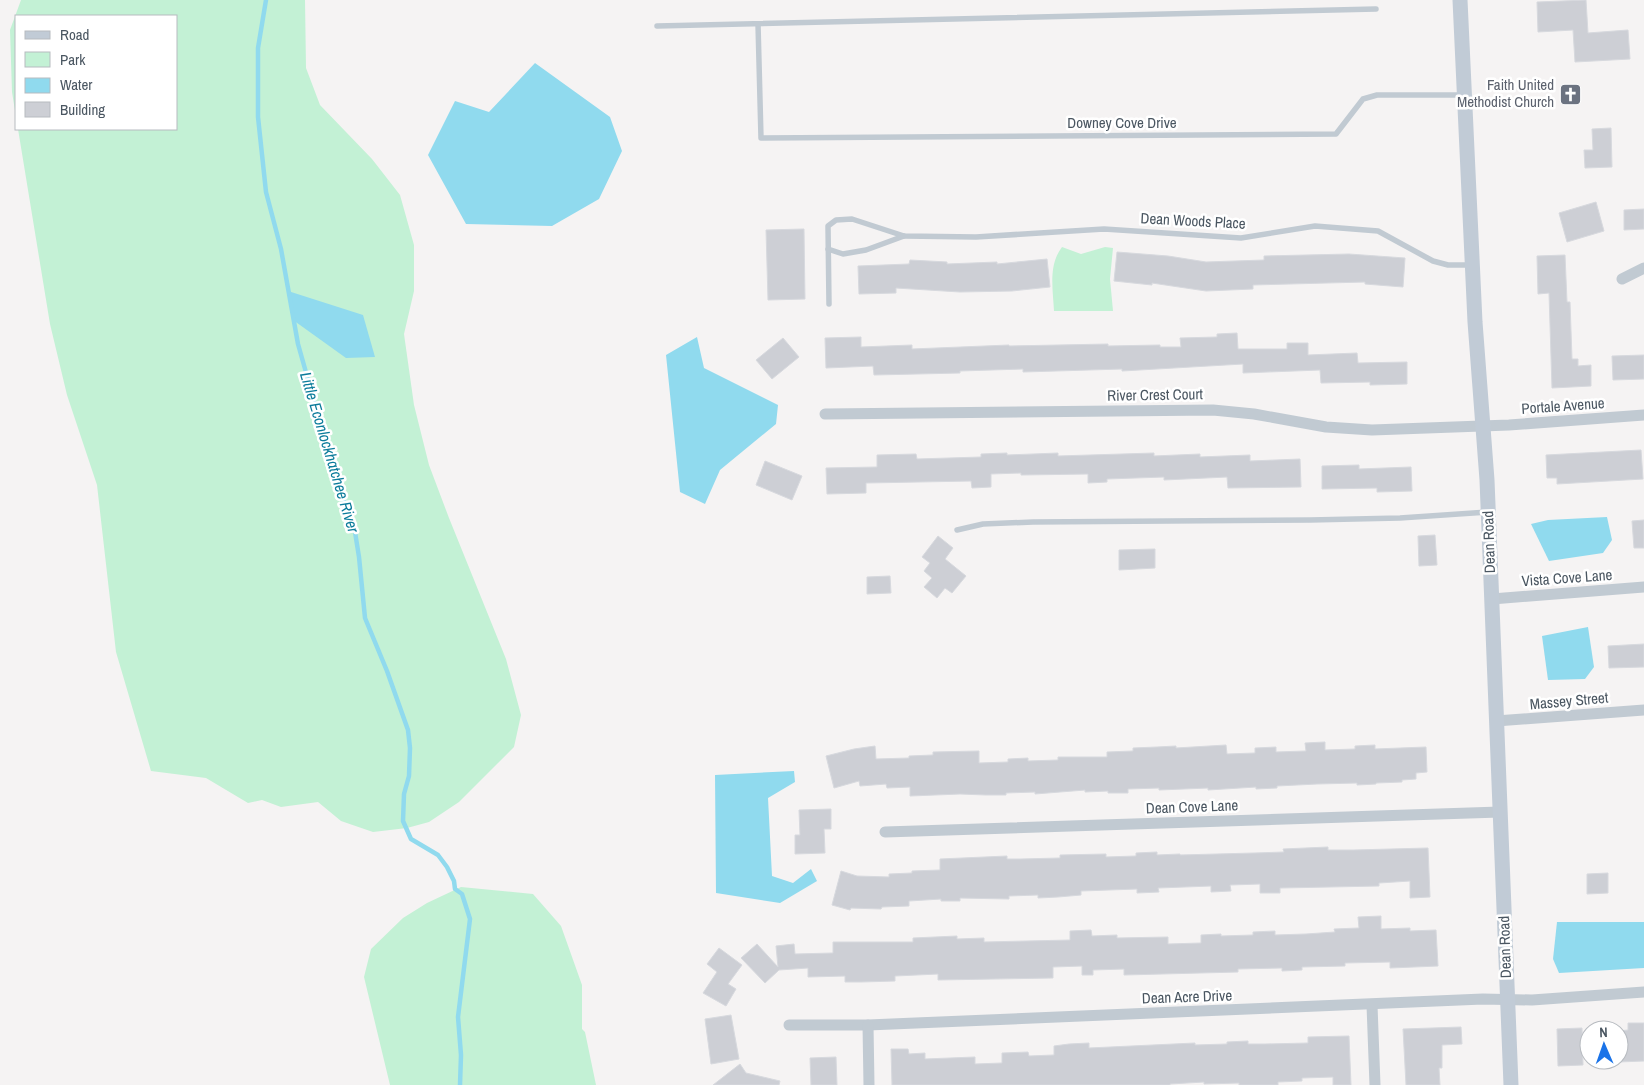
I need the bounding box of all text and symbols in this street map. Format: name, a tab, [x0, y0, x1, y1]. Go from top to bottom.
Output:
legend	[15, 15, 178, 130]
text: Road	[60, 24, 89, 45]
text: Park	[60, 49, 86, 70]
text: Water	[60, 74, 92, 95]
place label: Faith United Methodist Church	[1457, 74, 1554, 112]
church icon: Faith United Methodist Church	[1558, 82, 1582, 106]
text: Building	[60, 99, 105, 120]
street label: Downey Cove Drive	[1067, 112, 1177, 133]
street label: Dean Woods Place	[1140, 207, 1246, 234]
water label: Little Econlockhatchee River	[295, 369, 365, 536]
street label: River Crest Court	[1107, 383, 1204, 406]
street label: Portale Avenue	[1521, 392, 1605, 419]
street label: Dean Road	[1477, 511, 1500, 573]
street label: Vista Cove Lane	[1521, 564, 1613, 591]
street label: Massey Street	[1529, 687, 1610, 714]
street label: Dean Cove Lane	[1145, 794, 1239, 819]
street label: Dean Road	[1493, 916, 1516, 978]
street label: Dean Acre Drive	[1142, 984, 1233, 1009]
north arrow	[1579, 1020, 1629, 1070]
text: N	[1599, 1023, 1608, 1041]

